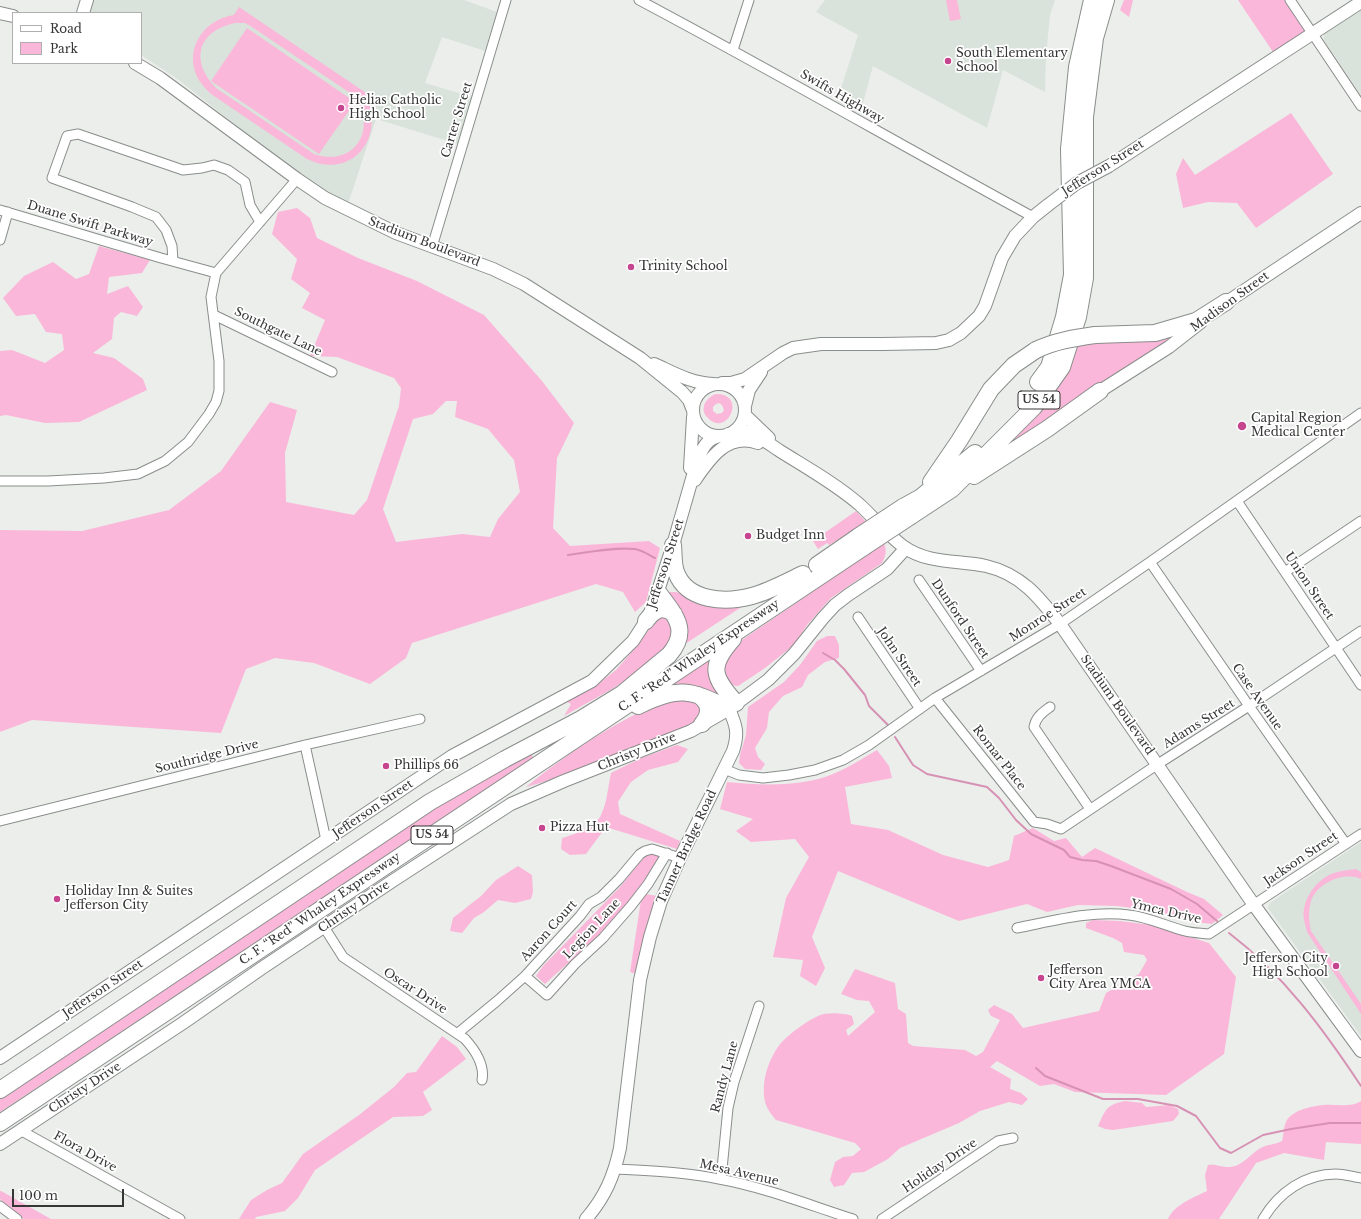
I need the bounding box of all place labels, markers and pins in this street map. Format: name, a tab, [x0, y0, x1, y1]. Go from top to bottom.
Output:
place label: South Elementary School	[956, 47, 1068, 75]
marker: South Elementary School	[943, 56, 953, 66]
place label: Helias Catholic High School	[349, 94, 442, 122]
marker: Helias Catholic High School	[336, 103, 346, 113]
place label: Trinity School	[639, 260, 728, 274]
marker: Trinity School	[626, 262, 636, 272]
place label: Capital Region Medical Center	[1251, 412, 1345, 440]
marker: Capital Region Medical Center	[1236, 420, 1248, 432]
place label: Budget Inn	[756, 529, 825, 543]
marker: Budget Inn	[743, 531, 753, 541]
place label: Phillips 66	[394, 759, 459, 773]
marker: Phillips 66	[381, 761, 391, 771]
place label: Pizza Hut	[550, 821, 609, 835]
marker: Pizza Hut	[537, 823, 547, 833]
place label: Holiday Inn & Suites Jefferson City	[65, 885, 193, 913]
marker: Holiday Inn & Suites Jefferson City	[52, 894, 62, 904]
place label: Jefferson City High School	[1245, 952, 1328, 980]
marker: Jefferson City High School	[1331, 961, 1341, 971]
place label: Jefferson City Area YMCA	[1049, 964, 1151, 992]
marker: Jefferson City Area YMCA	[1036, 973, 1046, 983]

